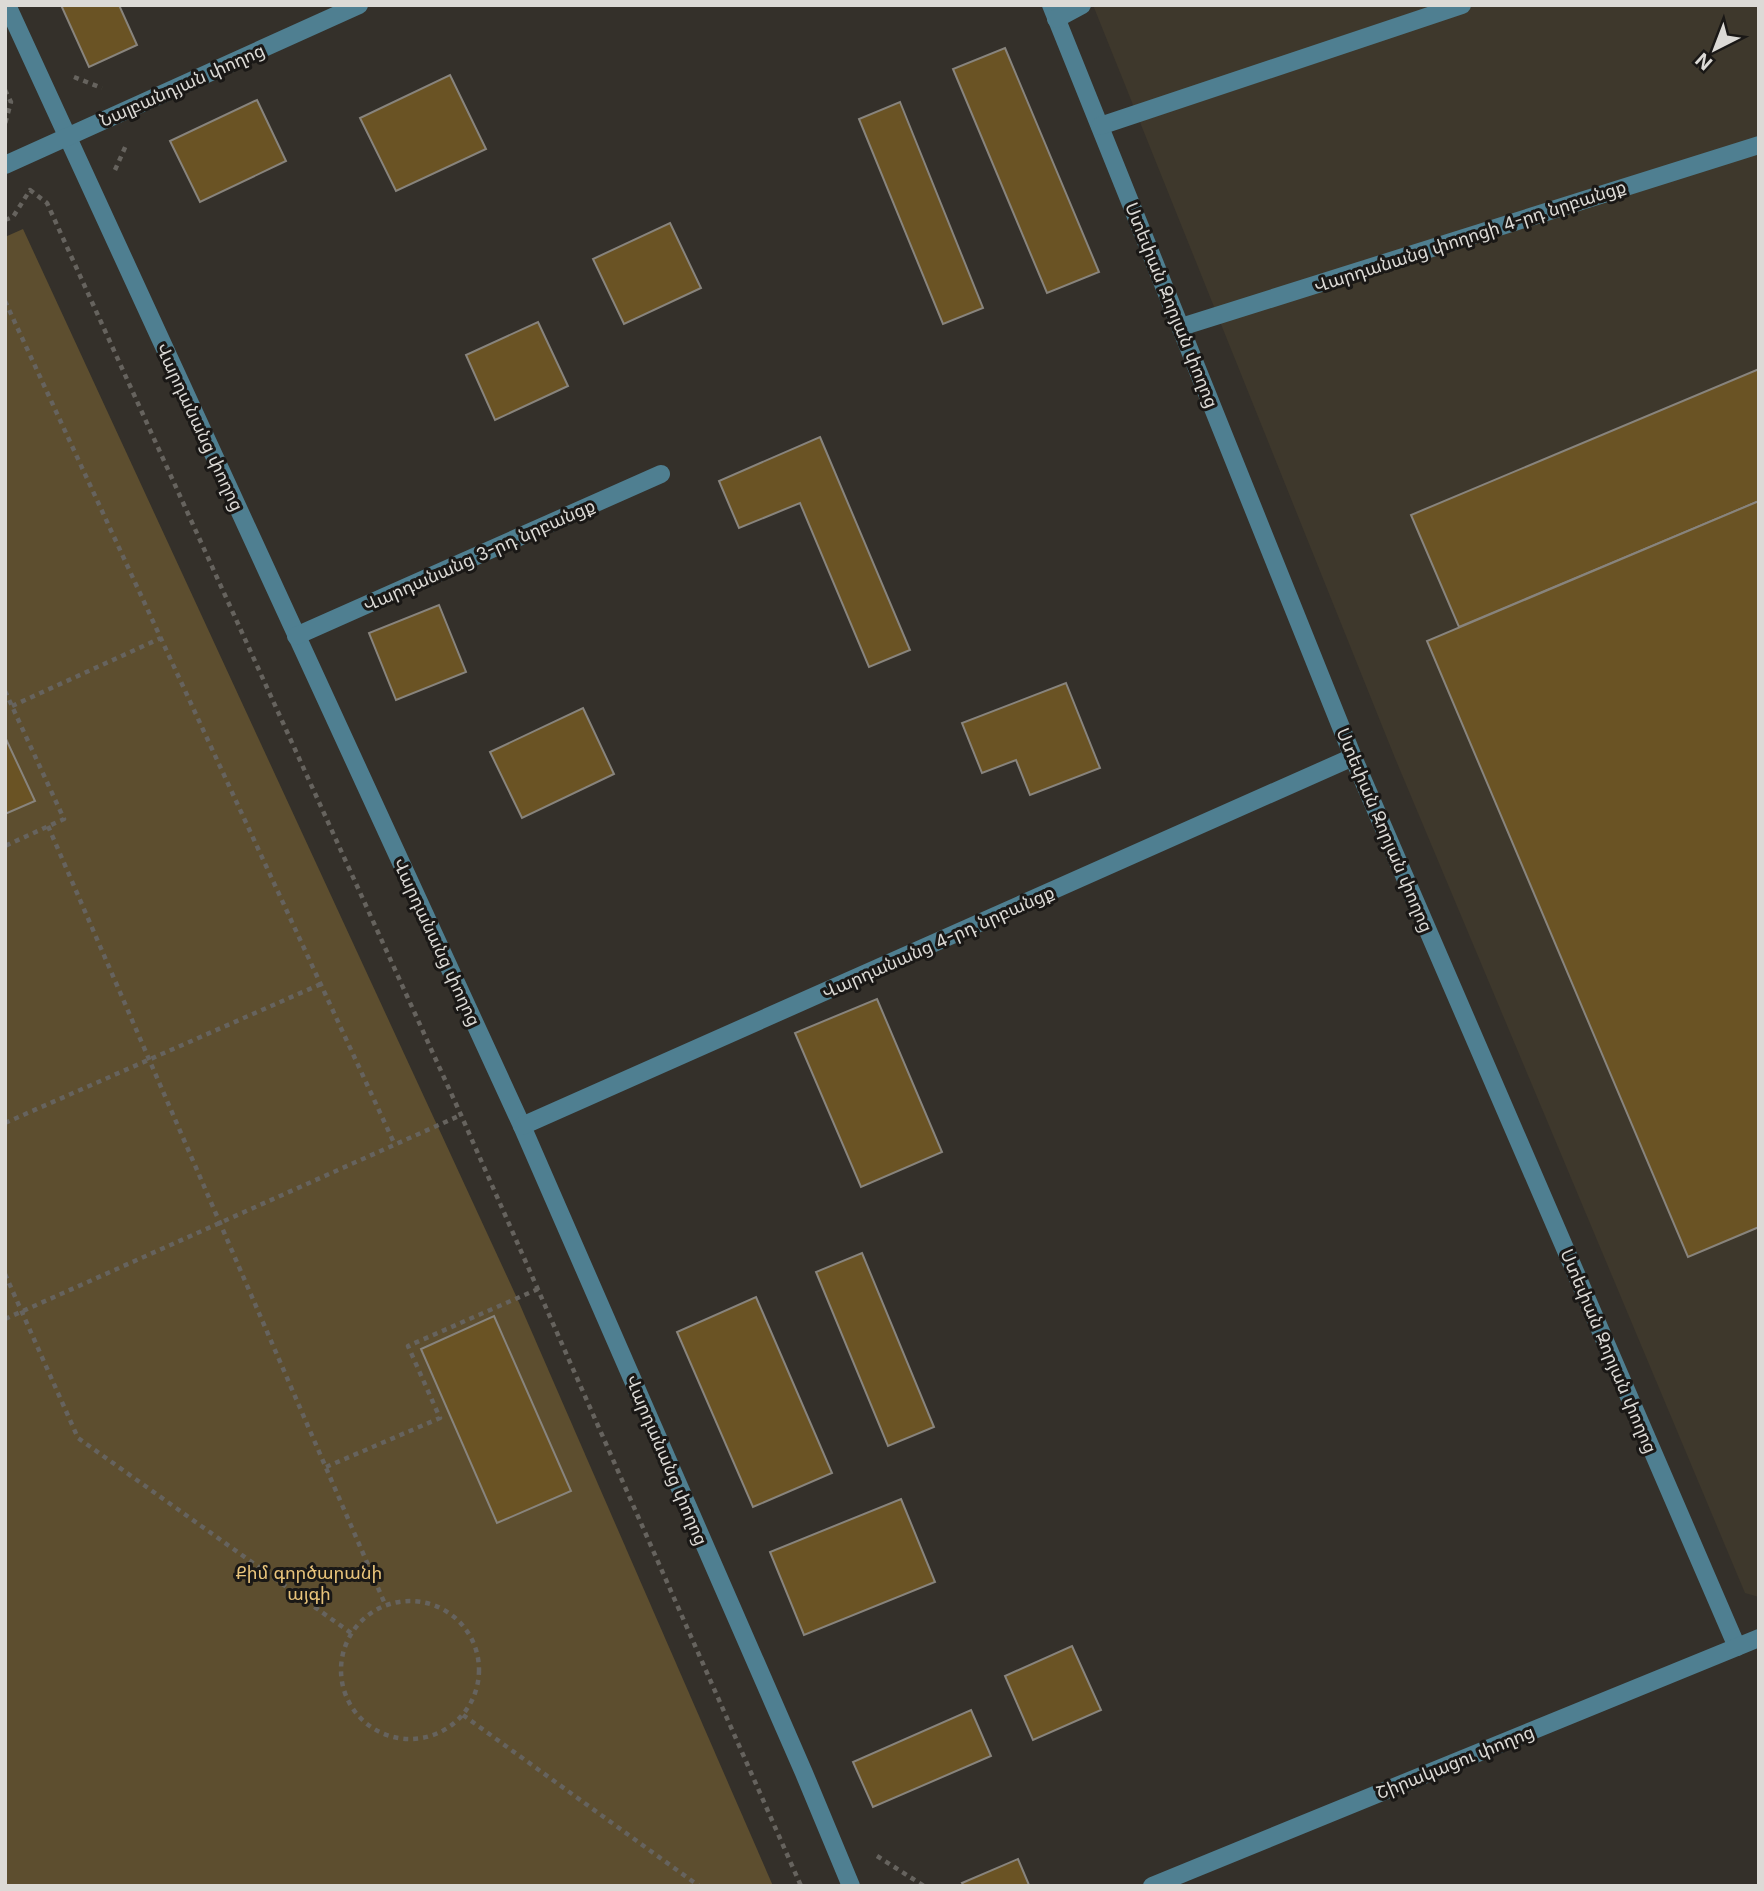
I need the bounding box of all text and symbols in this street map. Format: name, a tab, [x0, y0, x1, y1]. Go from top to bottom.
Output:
north arrow	[1680, 14, 1750, 84]
street label: Նալբանդյան փողոց	[96, 39, 268, 131]
text: N	[1691, 48, 1717, 75]
street label: Վարդանանց փողոցի 4-րդ նրբանցք	[1311, 175, 1629, 297]
street label: Ստեփան Զորյան փողոց	[1121, 199, 1223, 411]
street label: Վարդանանց փողոց	[152, 340, 248, 514]
street label: Վարդանանց 3-րդ նրբանցք	[360, 494, 598, 616]
street label: Ստեփան Զորյան փողոց	[1332, 725, 1438, 935]
street label: Վարդանանց փողոց	[389, 855, 485, 1029]
street label: Վարդանանց 4-րդ նրբանցք	[819, 881, 1057, 1003]
street label: Ստեփան Զորյան փողոց	[1556, 1246, 1662, 1456]
street label: Վարդանանց փողոց	[622, 1372, 712, 1548]
park label: Քիմ գործարանի այգի	[236, 1562, 382, 1604]
street label: Շիրակացու փողոց	[1373, 1721, 1537, 1803]

